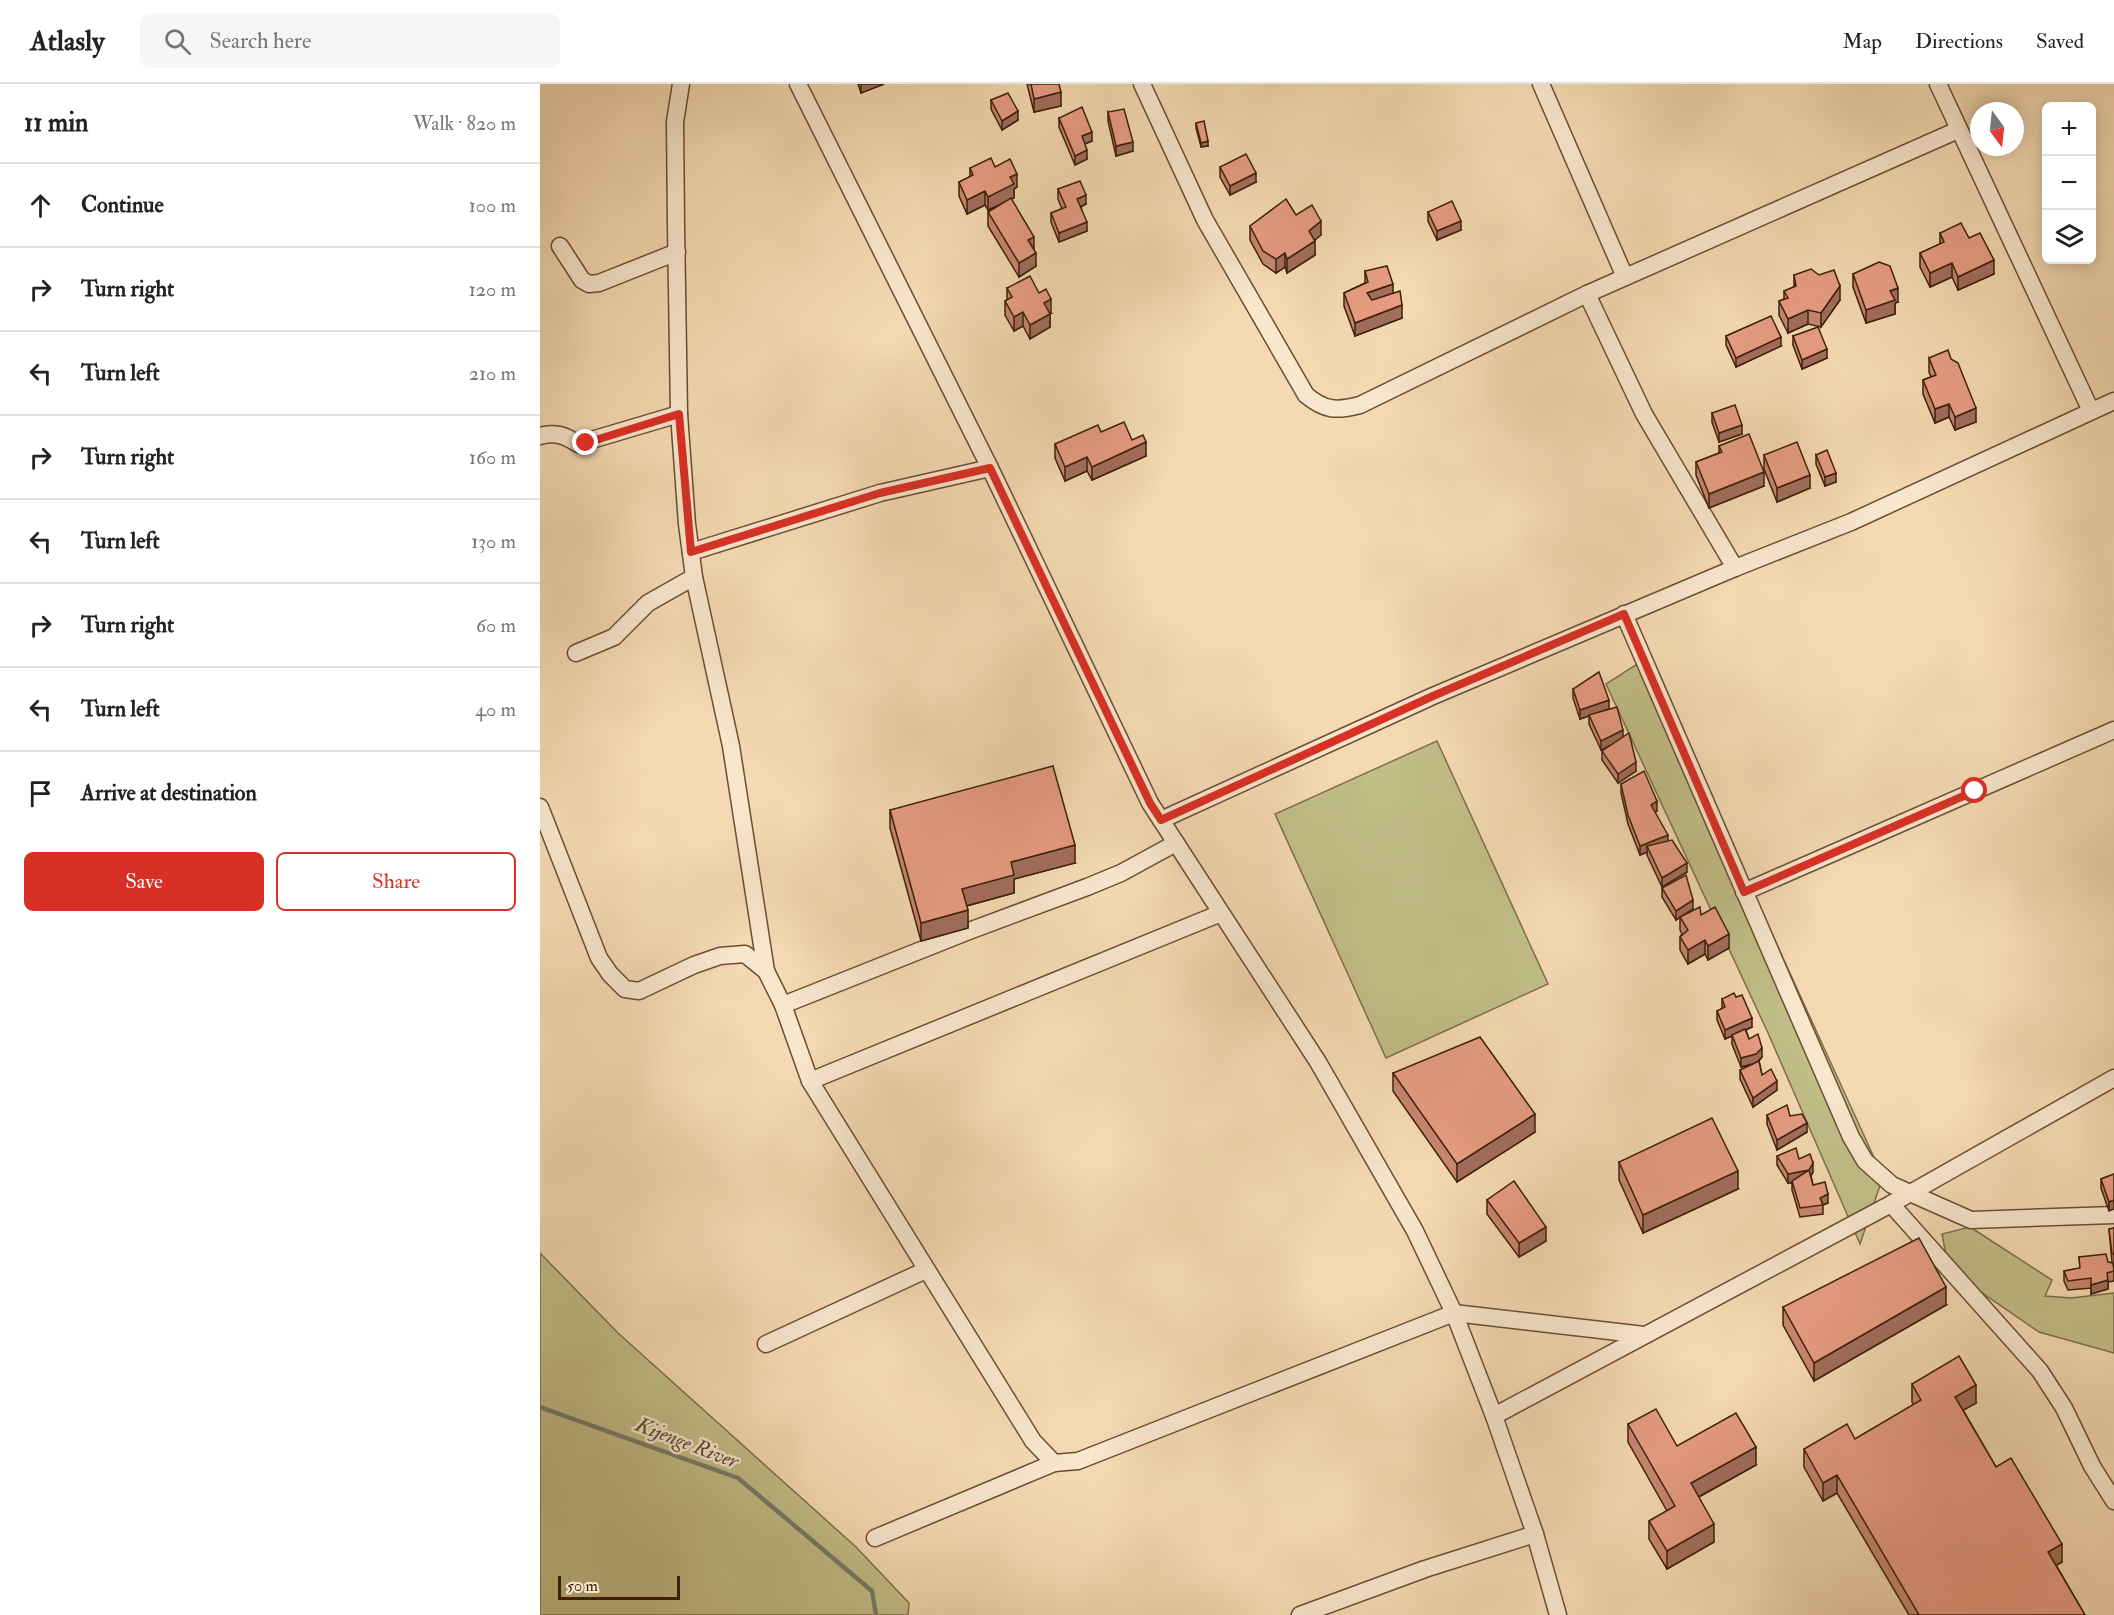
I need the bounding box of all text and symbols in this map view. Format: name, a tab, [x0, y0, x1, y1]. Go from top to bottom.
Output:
search box	[140, 14, 560, 68]
text: Atlasly	[30, 24, 104, 59]
icon: search	[161, 25, 194, 58]
text: Search here	[209, 27, 311, 55]
text: Map	[1842, 28, 1882, 55]
text: Directions	[1915, 28, 2003, 55]
text: Saved	[2036, 28, 2084, 55]
north arrow	[1970, 102, 2024, 156]
map controls	[2042, 102, 2096, 264]
button: +	[2042, 102, 2096, 156]
text: 11 min	[24, 107, 89, 139]
text: Walk · 820 m	[413, 111, 516, 136]
button: −	[2042, 156, 2096, 210]
icon: ahead	[24, 189, 57, 222]
text: Continue	[81, 191, 164, 219]
text: 100 m	[469, 193, 516, 218]
button: layers	[2042, 210, 2096, 264]
icon: right	[24, 273, 57, 306]
text: Turn right	[81, 275, 174, 303]
text: 120 m	[469, 277, 516, 302]
icon: left	[24, 357, 57, 390]
text: Turn left	[81, 359, 160, 387]
text: 210 m	[469, 361, 516, 386]
route end	[572, 429, 598, 455]
icon: right	[24, 441, 57, 474]
text: Turn right	[81, 443, 174, 471]
text: 160 m	[469, 445, 516, 470]
icon: left	[24, 525, 57, 558]
text: Turn left	[81, 527, 160, 555]
text: 130 m	[471, 529, 516, 554]
icon: right	[24, 609, 57, 642]
text: Turn right	[81, 611, 174, 639]
text: 60 m	[476, 613, 516, 638]
icon: left	[24, 693, 57, 726]
text: Turn left	[81, 695, 160, 723]
text: 40 m	[475, 697, 516, 722]
icon: arrive	[24, 777, 57, 810]
route start	[1961, 777, 1987, 803]
text: Arrive at destination	[81, 779, 257, 807]
button: Save	[24, 852, 264, 911]
button: Share	[276, 852, 516, 911]
water label: Kijenge River	[631, 1411, 743, 1475]
scale bar	[558, 1573, 680, 1600]
text: 50 m	[567, 1576, 598, 1596]

